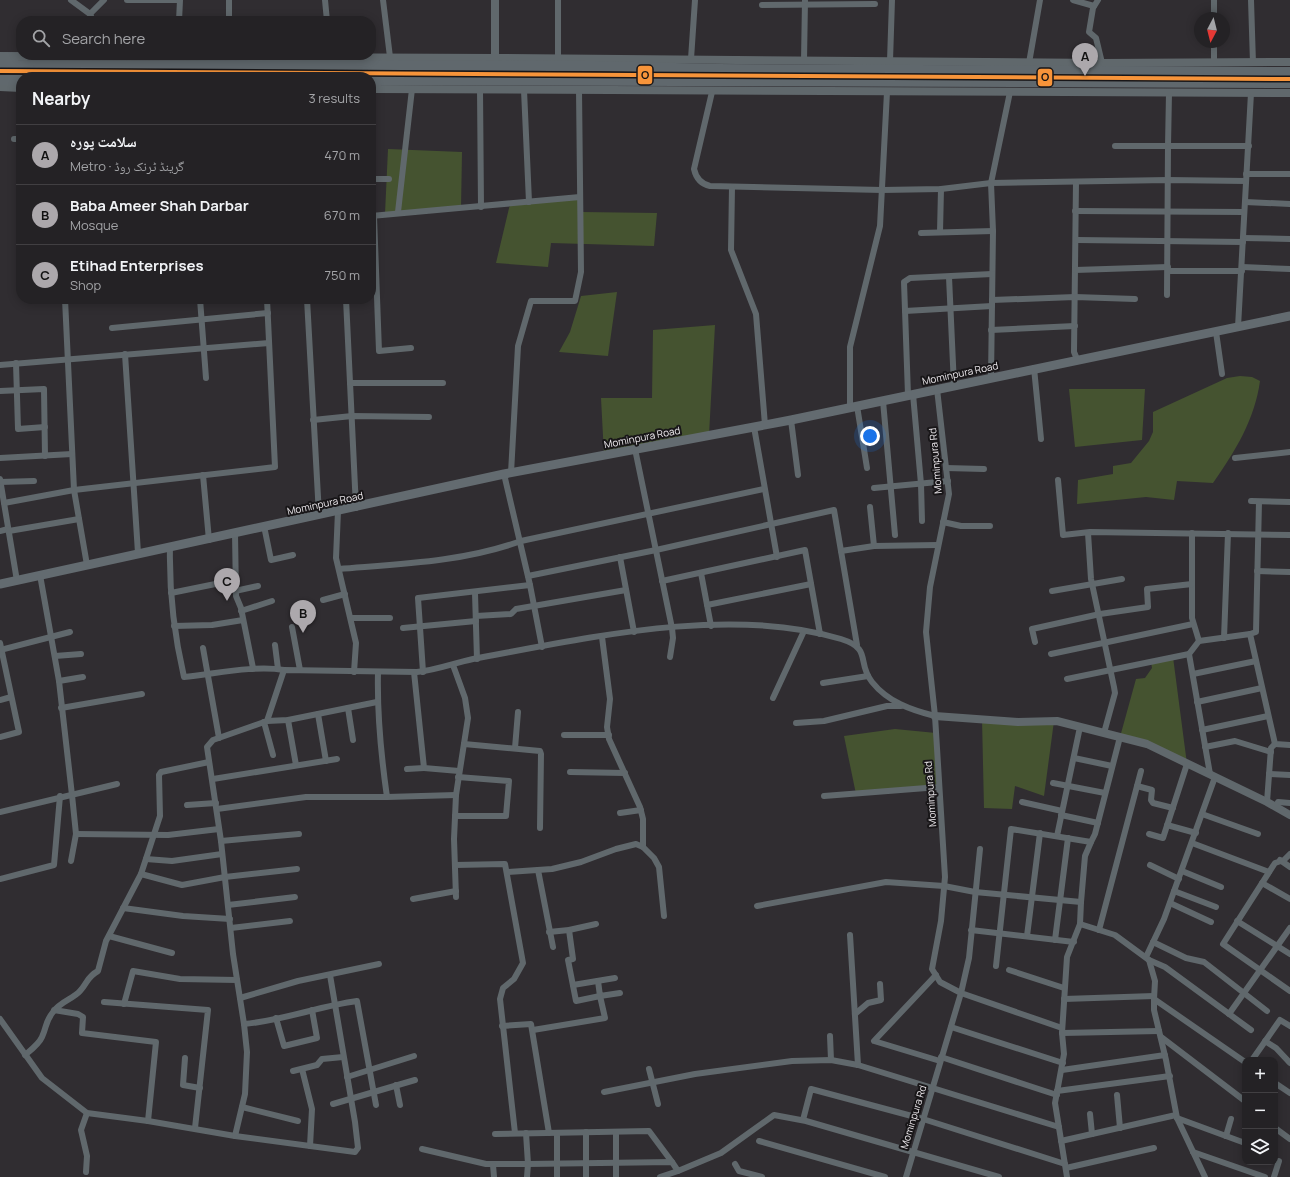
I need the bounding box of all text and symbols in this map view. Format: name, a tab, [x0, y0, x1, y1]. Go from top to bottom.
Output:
north arrow	[1194, 12, 1230, 48]
search box	[16, 16, 376, 60]
icon: search	[30, 27, 52, 49]
text: Search here	[62, 28, 145, 49]
pin: A	[1072, 43, 1098, 76]
line badge: O	[637, 65, 653, 85]
text: O	[641, 67, 649, 82]
line badge: O	[1037, 68, 1053, 87]
text: O	[1041, 69, 1049, 84]
text: Nearby	[32, 87, 90, 110]
text: 3 results	[308, 89, 360, 107]
text: سلامت پورہ	[70, 131, 137, 152]
text: A	[41, 146, 49, 164]
text: 470 m	[324, 146, 360, 164]
text: Metro · گرینڈ ٹرنک روڈ	[70, 157, 184, 175]
text: Baba Ameer Shah Darbar	[70, 195, 249, 216]
text: B	[41, 206, 49, 224]
text: 670 m	[324, 206, 360, 224]
text: Mosque	[70, 216, 118, 234]
text: Etihad Enterprises	[70, 255, 204, 276]
text: C	[40, 266, 50, 284]
text: 750 m	[324, 266, 360, 284]
text: Shop	[70, 276, 101, 294]
street label: Mominpura Road	[921, 358, 999, 388]
street label: Mominpura Road	[603, 423, 681, 451]
your location	[860, 426, 880, 446]
street label: Mominpura Rd	[925, 427, 945, 495]
street label: Mominpura Road	[286, 488, 364, 518]
pin: C	[214, 568, 240, 601]
pin: B	[290, 600, 316, 633]
street label: Mominpura Rd	[921, 760, 939, 827]
map controls	[1242, 1057, 1278, 1165]
button: +	[1242, 1057, 1278, 1093]
street label: Mominpura Rd	[897, 1083, 929, 1151]
button: −	[1242, 1093, 1278, 1129]
button: layers	[1242, 1129, 1278, 1165]

